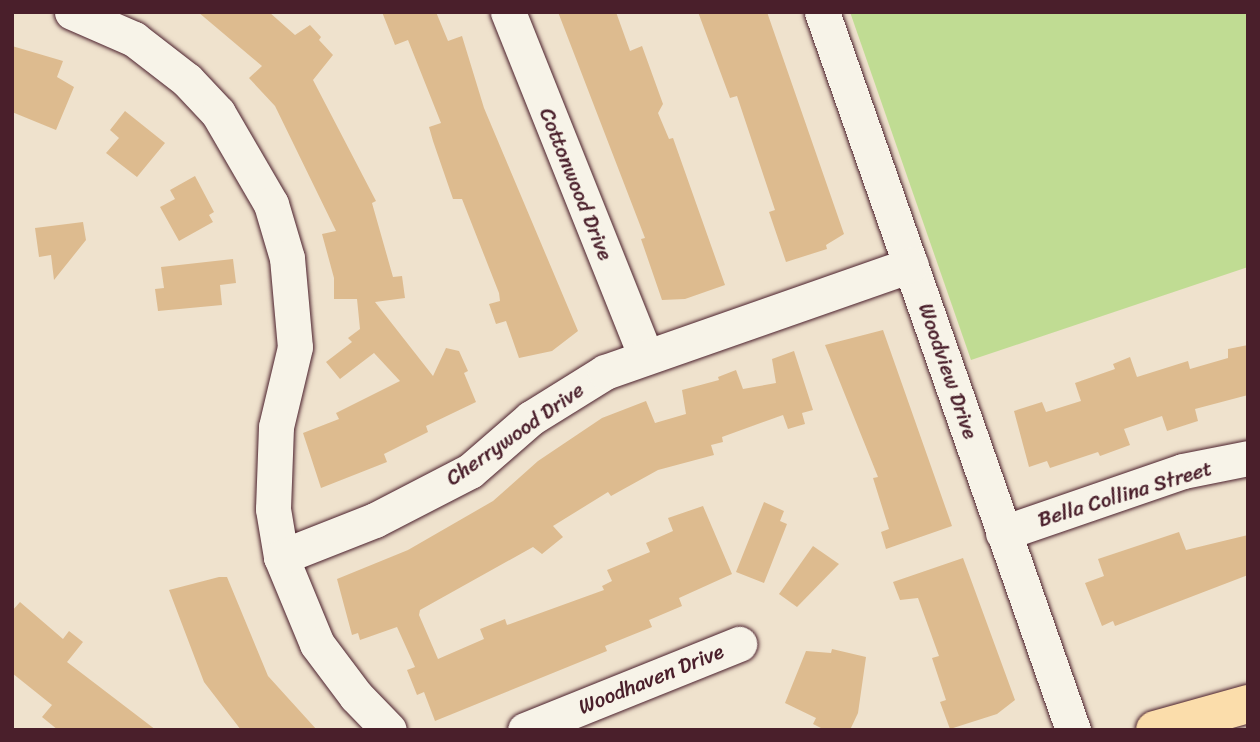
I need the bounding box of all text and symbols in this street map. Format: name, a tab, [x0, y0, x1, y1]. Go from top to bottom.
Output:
street label: Cottonwood Drive	[534, 104, 618, 264]
street label: Woodview Drive	[913, 300, 983, 442]
street label: Cherrywood Drive	[441, 377, 589, 491]
street label: Bella Collina Street	[1034, 455, 1216, 533]
street label: Woodhaven Drive	[574, 638, 728, 720]

